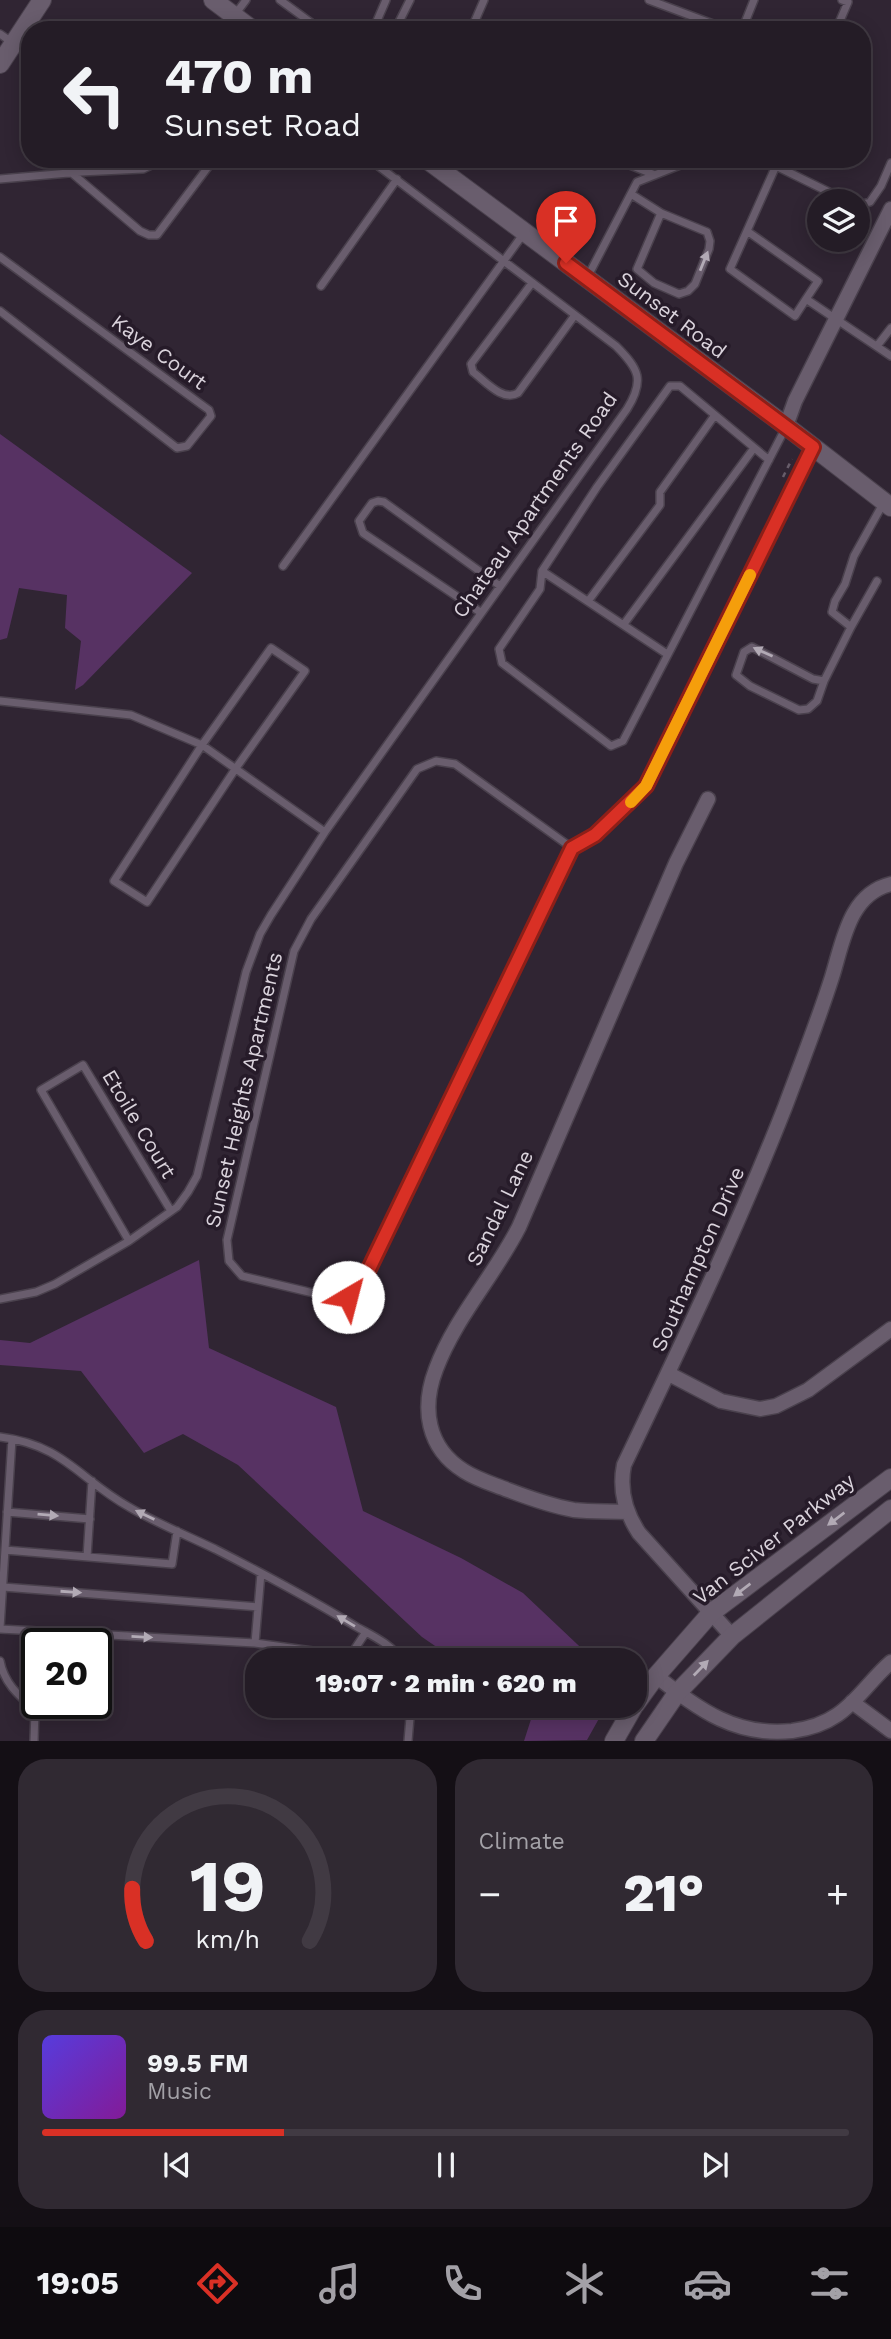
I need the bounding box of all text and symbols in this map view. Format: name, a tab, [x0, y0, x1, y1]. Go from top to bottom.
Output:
text: 470 m	[164, 47, 313, 105]
icon: left	[49, 49, 140, 140]
text: Sunset Road	[164, 106, 361, 144]
map controls	[807, 189, 870, 252]
button: layers	[807, 189, 870, 252]
pin	[536, 191, 596, 263]
icon: arrive	[547, 202, 585, 240]
one-way arrow	[699, 251, 710, 272]
street label: Sunset Road	[613, 266, 731, 364]
street label: Kaye Court	[107, 309, 212, 395]
street label: Chateau Apartments Road	[447, 387, 622, 622]
one-way arrow	[752, 646, 773, 657]
street label: Sunset Heights Apartments	[200, 950, 287, 1230]
street label: Etoile Court	[97, 1065, 182, 1183]
street label: Sandal Lane	[461, 1146, 538, 1270]
street label: Southampton Drive	[646, 1163, 750, 1355]
position arrow	[311, 1260, 385, 1334]
street label: Van Sciver Parkway	[688, 1468, 860, 1609]
one-way arrow	[38, 1510, 60, 1521]
one-way arrow	[135, 1510, 155, 1521]
one-way arrow	[828, 1512, 846, 1527]
one-way arrow	[733, 1583, 751, 1597]
one-way arrow	[60, 1587, 82, 1598]
one-way arrow	[337, 1614, 356, 1627]
speed limit sign: 20	[21, 1628, 112, 1719]
one-way arrow	[131, 1631, 153, 1642]
one-way arrow	[693, 1660, 709, 1677]
text: 19:07 · 2 min · 620 m	[315, 1668, 577, 1698]
text: Climate	[479, 1828, 565, 1855]
text: 19	[189, 1844, 265, 1930]
text: 21°	[623, 1863, 704, 1924]
text: −	[479, 1872, 501, 1916]
text: +	[826, 1872, 849, 1916]
text: km/h	[195, 1925, 259, 1954]
text: 99.5 FM	[147, 2048, 249, 2078]
text: Music	[147, 2078, 212, 2105]
icon: previous	[158, 2146, 196, 2184]
icon: pause	[427, 2146, 465, 2184]
icon: next	[696, 2146, 734, 2184]
icon: directions	[193, 2259, 242, 2308]
icon: music	[315, 2259, 364, 2308]
icon: phone	[438, 2259, 487, 2308]
icon: climate	[560, 2259, 609, 2308]
icon: car	[683, 2259, 732, 2308]
icon: filters	[805, 2259, 854, 2308]
text: 19:05	[37, 2264, 119, 2302]

